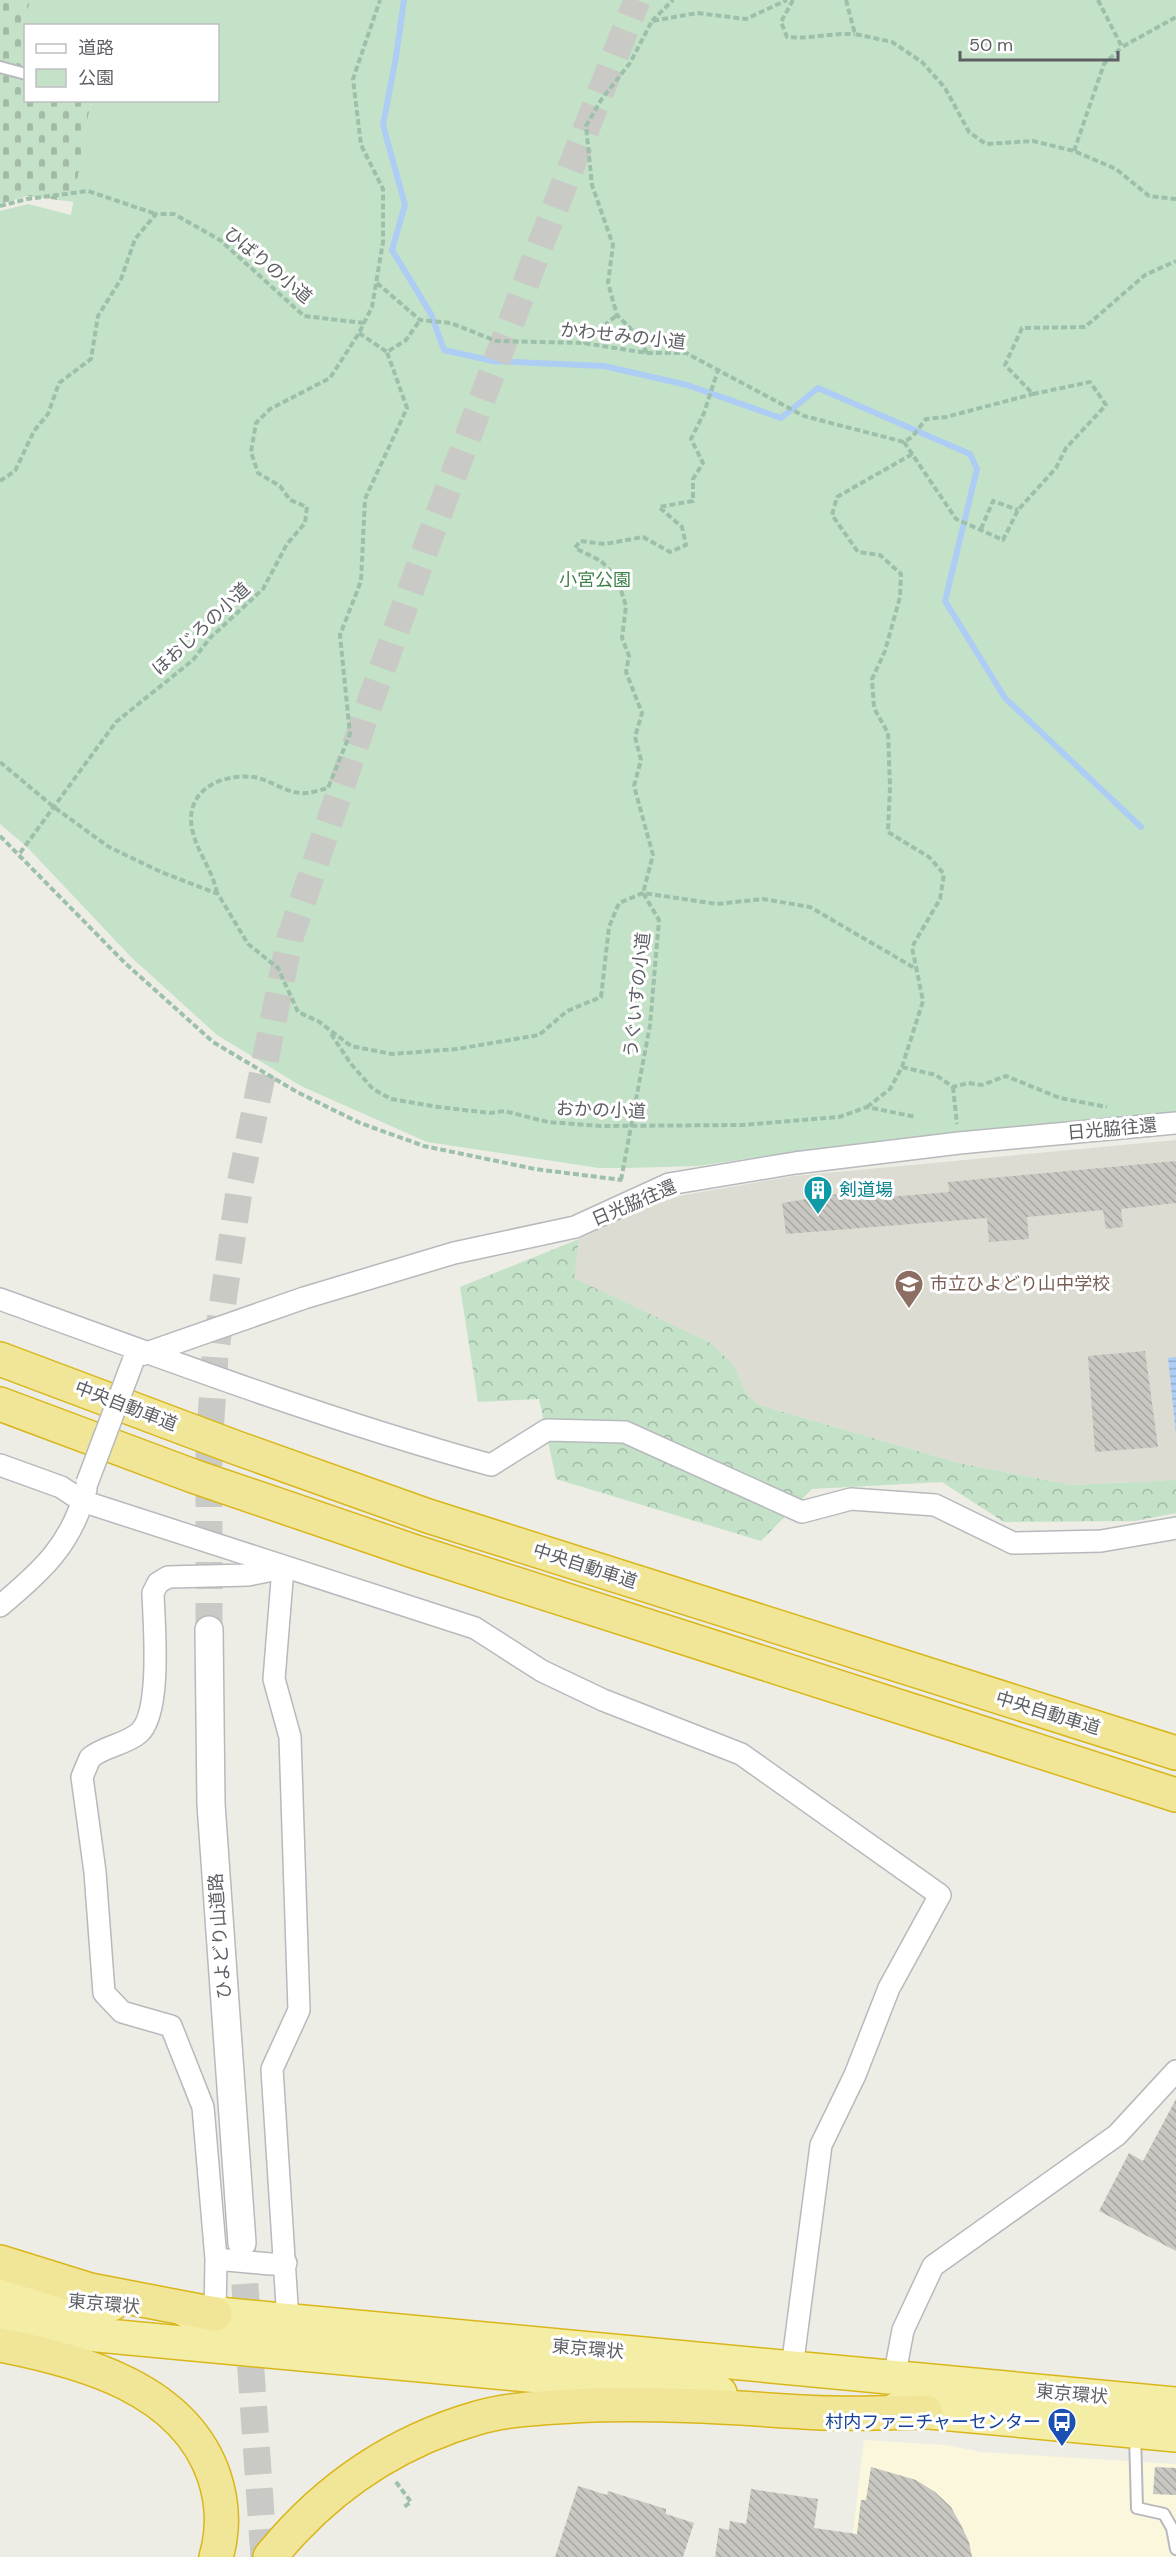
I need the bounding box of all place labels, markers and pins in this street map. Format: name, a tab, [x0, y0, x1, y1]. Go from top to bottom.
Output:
building icon: 剣道場	[802, 1174, 834, 1216]
place label: 剣道場	[839, 1178, 893, 1202]
school or university icon: 市立ひよどり山中学校	[893, 1268, 925, 1310]
place label: 市立ひよどり山中学校	[930, 1272, 1110, 1296]
bus stop icon: 村内ファニチャーセンター	[1046, 2406, 1078, 2448]
place label: 村内ファニチャーセンター	[825, 2410, 1041, 2434]

